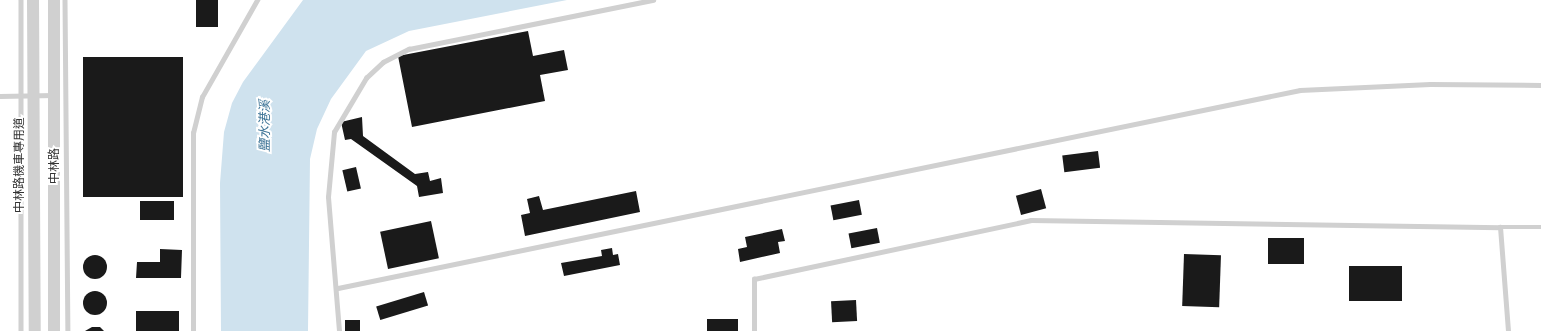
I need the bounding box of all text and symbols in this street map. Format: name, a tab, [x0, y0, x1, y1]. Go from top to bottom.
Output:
water label: 鹽水港溪	[256, 100, 272, 152]
street label: 中林路機車專用道	[12, 117, 26, 213]
street label: 中林路	[47, 148, 61, 184]

